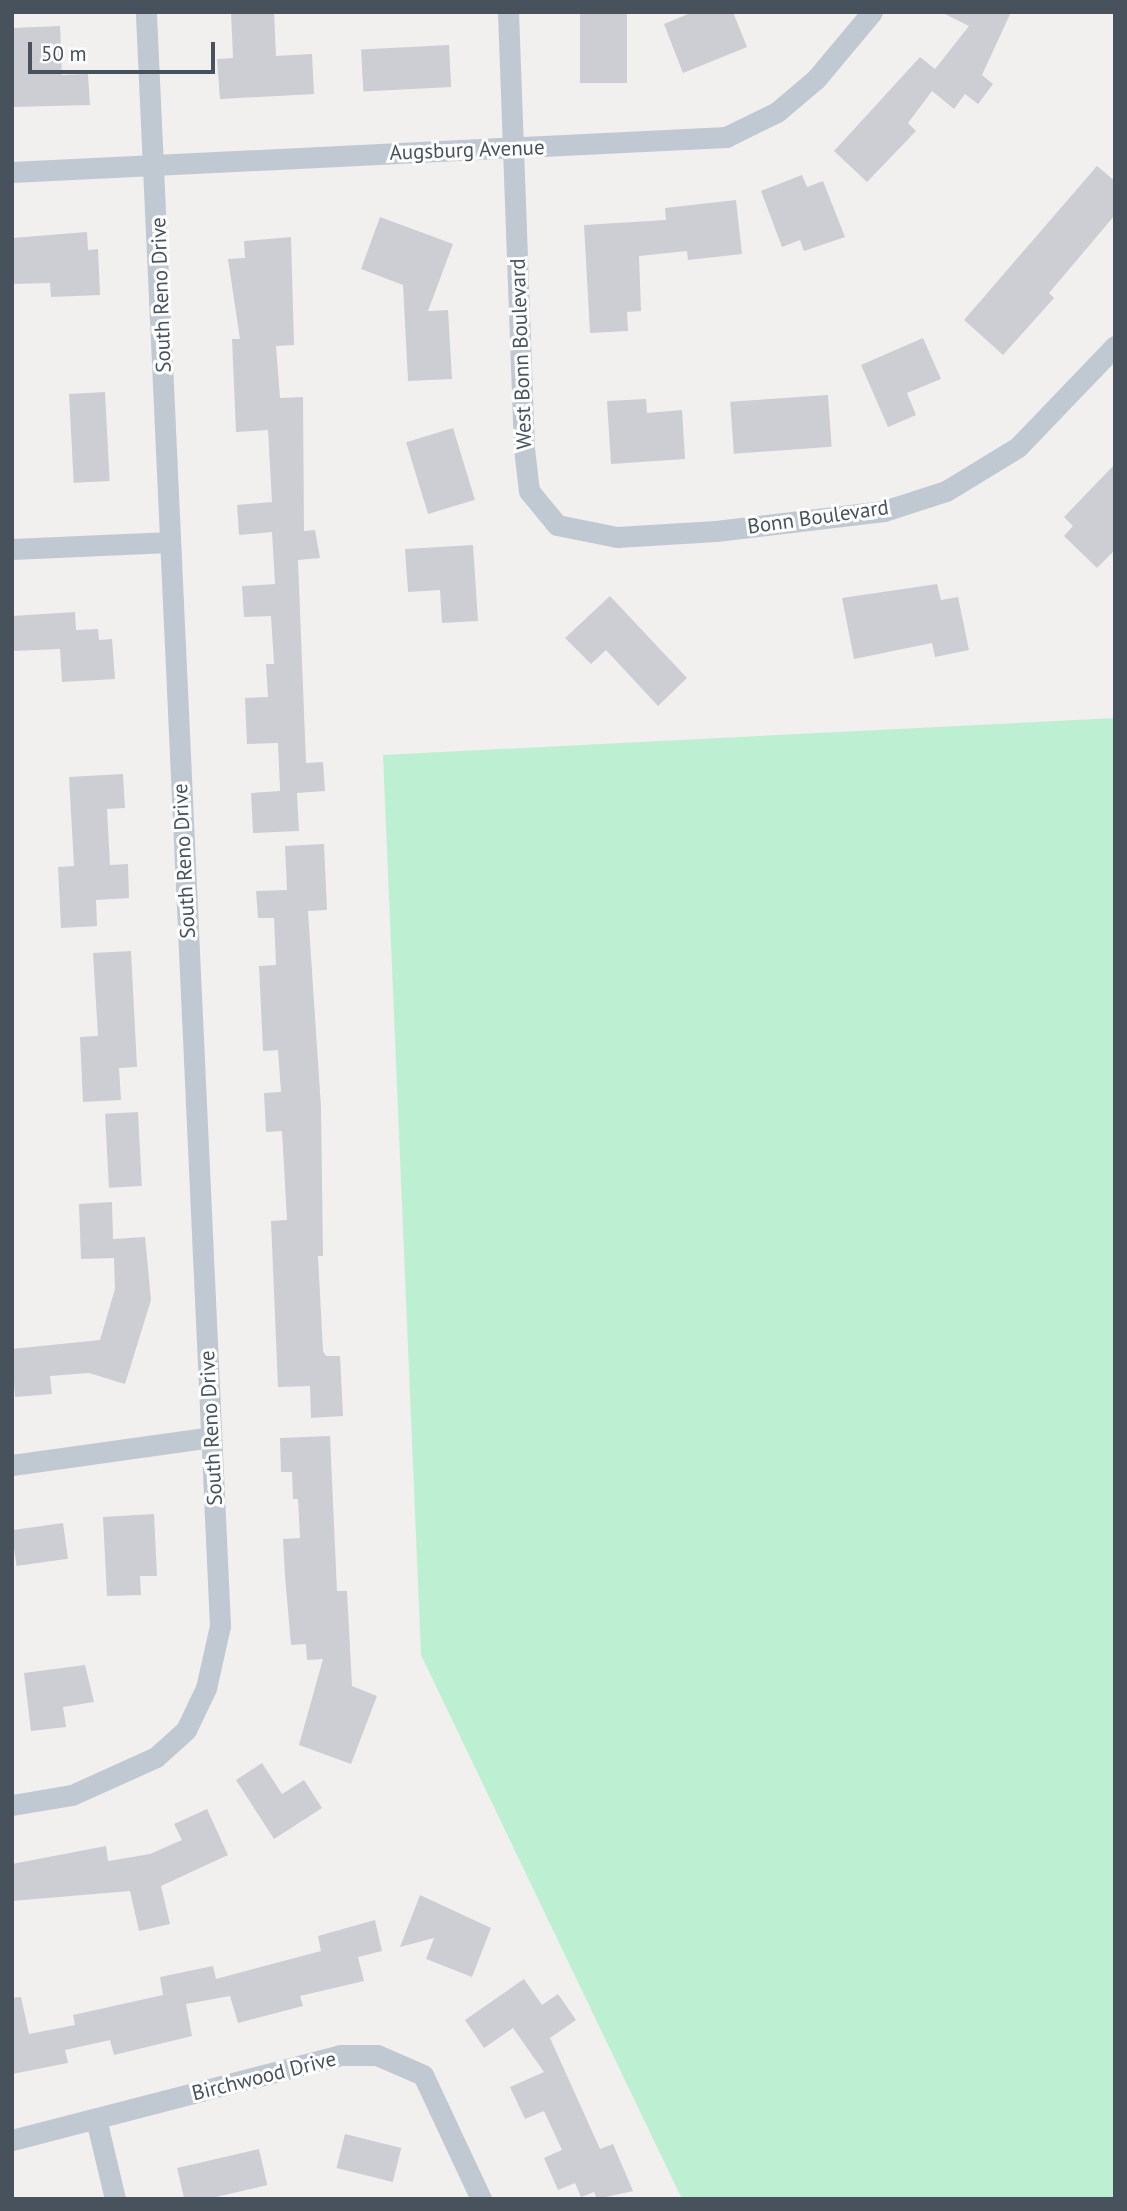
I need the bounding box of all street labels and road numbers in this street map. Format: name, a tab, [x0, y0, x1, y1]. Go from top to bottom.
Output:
street label: Augsburg Avenue	[389, 135, 545, 165]
street label: South Reno Drive	[146, 217, 176, 373]
street label: West Bonn Boulevard	[505, 258, 537, 450]
street label: Bonn Boulevard	[746, 495, 890, 539]
street label: South Reno Drive	[167, 783, 201, 939]
street label: South Reno Drive	[194, 1350, 228, 1506]
street label: Birchwood Drive	[189, 2046, 339, 2106]

